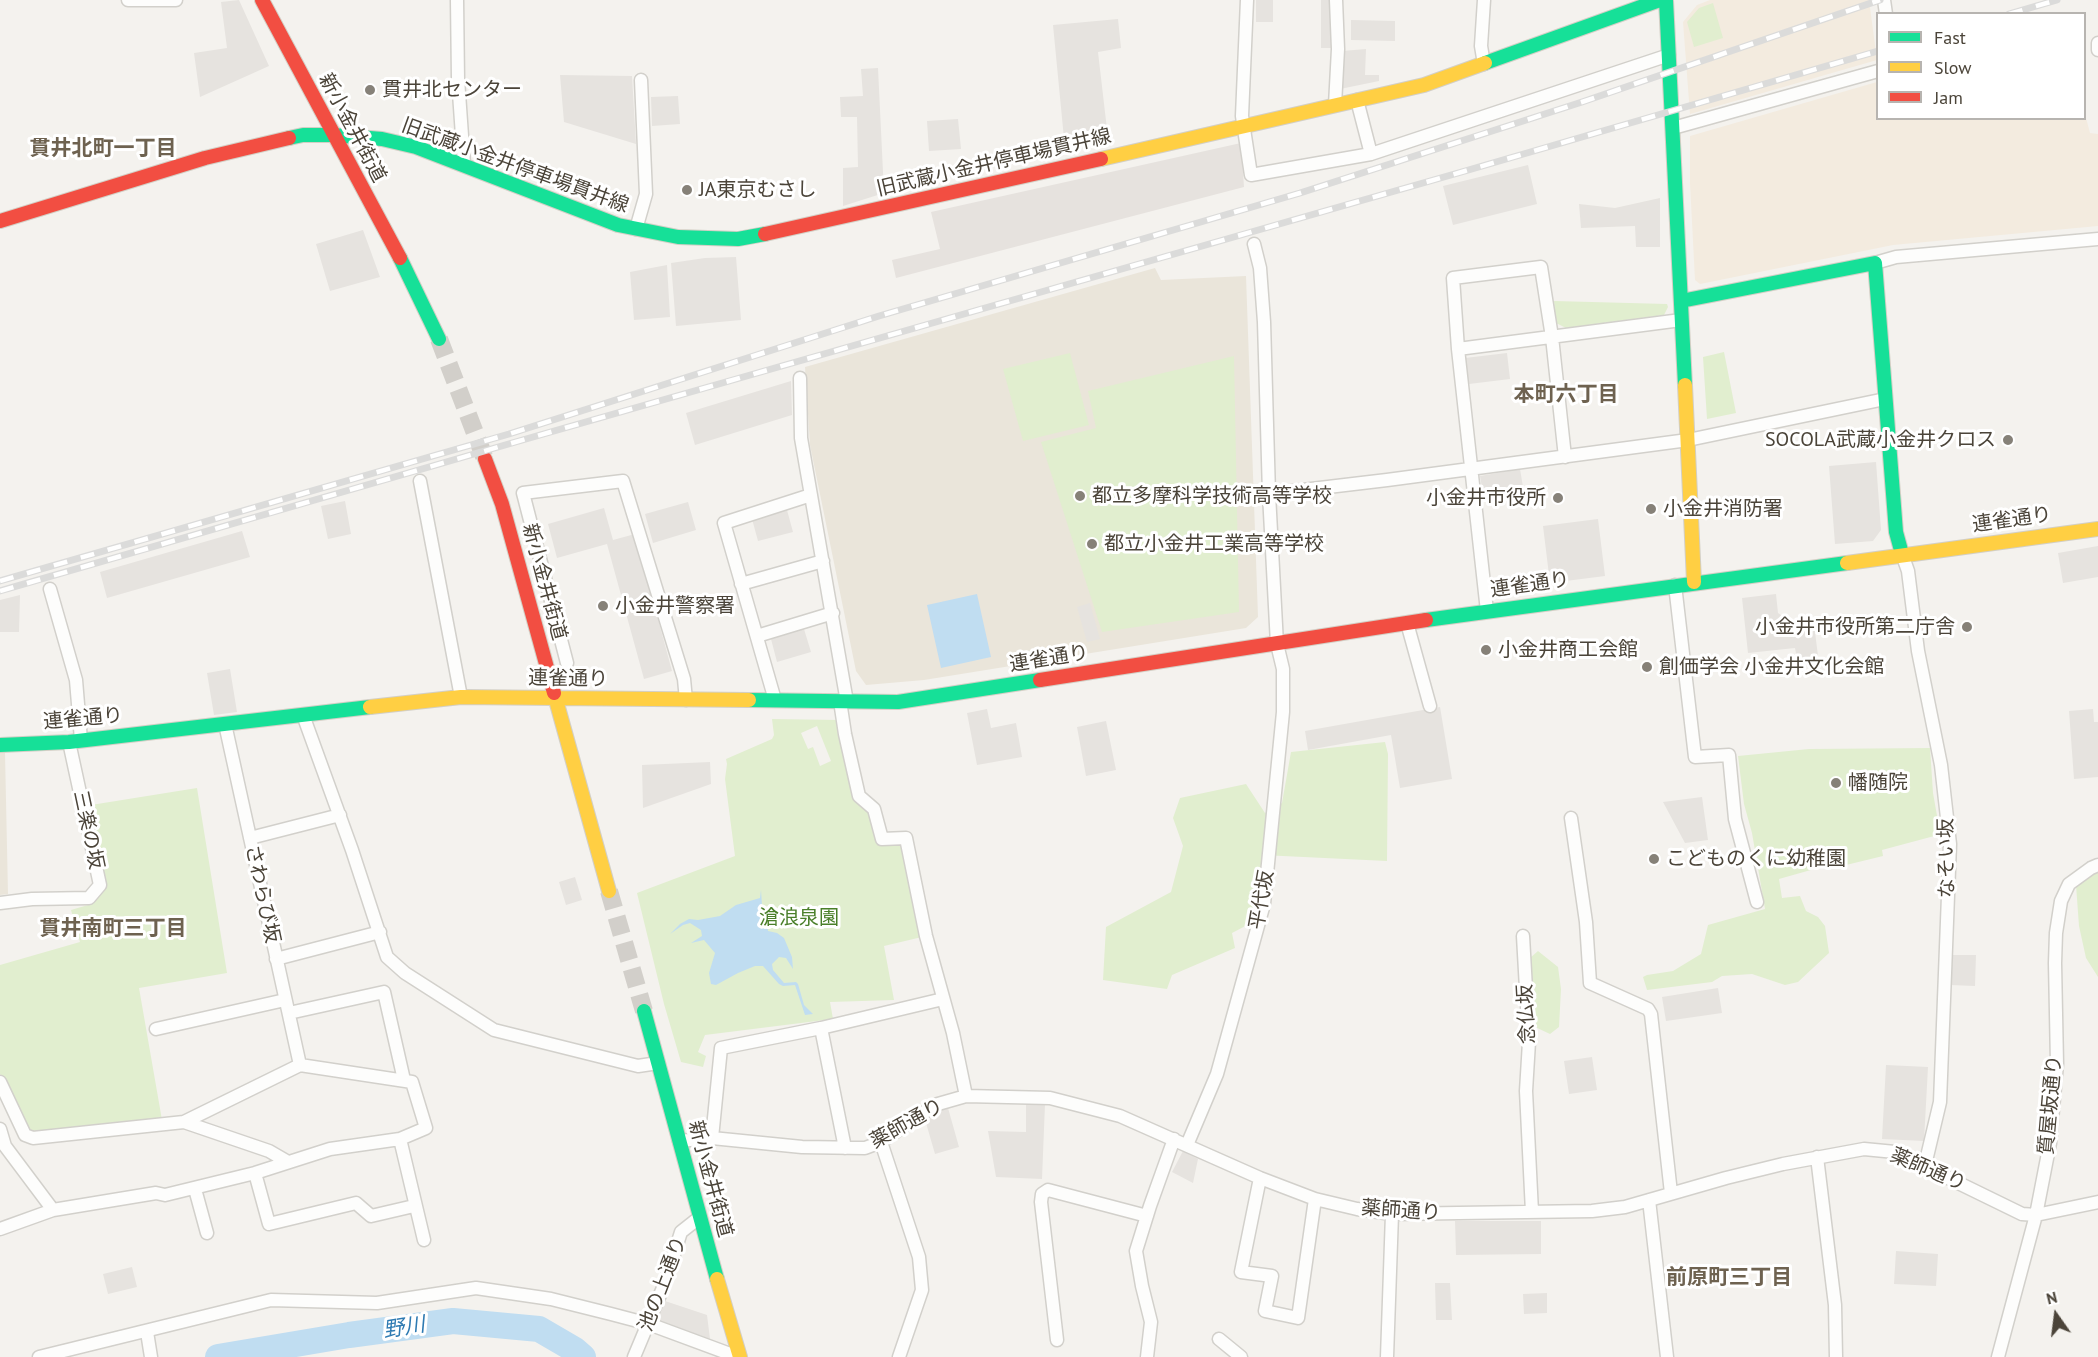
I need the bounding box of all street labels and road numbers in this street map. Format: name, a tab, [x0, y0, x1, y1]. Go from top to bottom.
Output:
street label: 新小金井街道	[313, 69, 391, 187]
street label: 旧武蔵小金井停車場貫井線	[398, 114, 632, 218]
street label: 旧武蔵小金井停車場貫井線	[874, 124, 1114, 202]
street label: 連雀通り	[1971, 503, 2053, 537]
street label: 新小金井街道	[517, 521, 571, 643]
street label: 連雀通り	[1489, 568, 1571, 602]
street label: 連雀通り	[1008, 641, 1090, 677]
street label: 連雀通り	[528, 666, 608, 692]
street label: 連雀通り	[42, 704, 124, 734]
street label: 三楽の坂	[68, 788, 108, 872]
street label: なそい坂	[1934, 818, 1960, 898]
street label: さわらび坂	[240, 843, 284, 945]
street label: 平代坂	[1245, 868, 1279, 932]
street label: 念仏坂	[1513, 983, 1541, 1045]
street label: 質屋坂通り	[2035, 1054, 2067, 1156]
street label: 薬師通り	[866, 1094, 948, 1154]
street label: 新小金井街道	[683, 1118, 737, 1240]
street label: 薬師通り	[1886, 1143, 1970, 1197]
street label: 薬師通り	[1360, 1196, 1442, 1226]
street label: 池の上通り	[634, 1233, 692, 1335]

